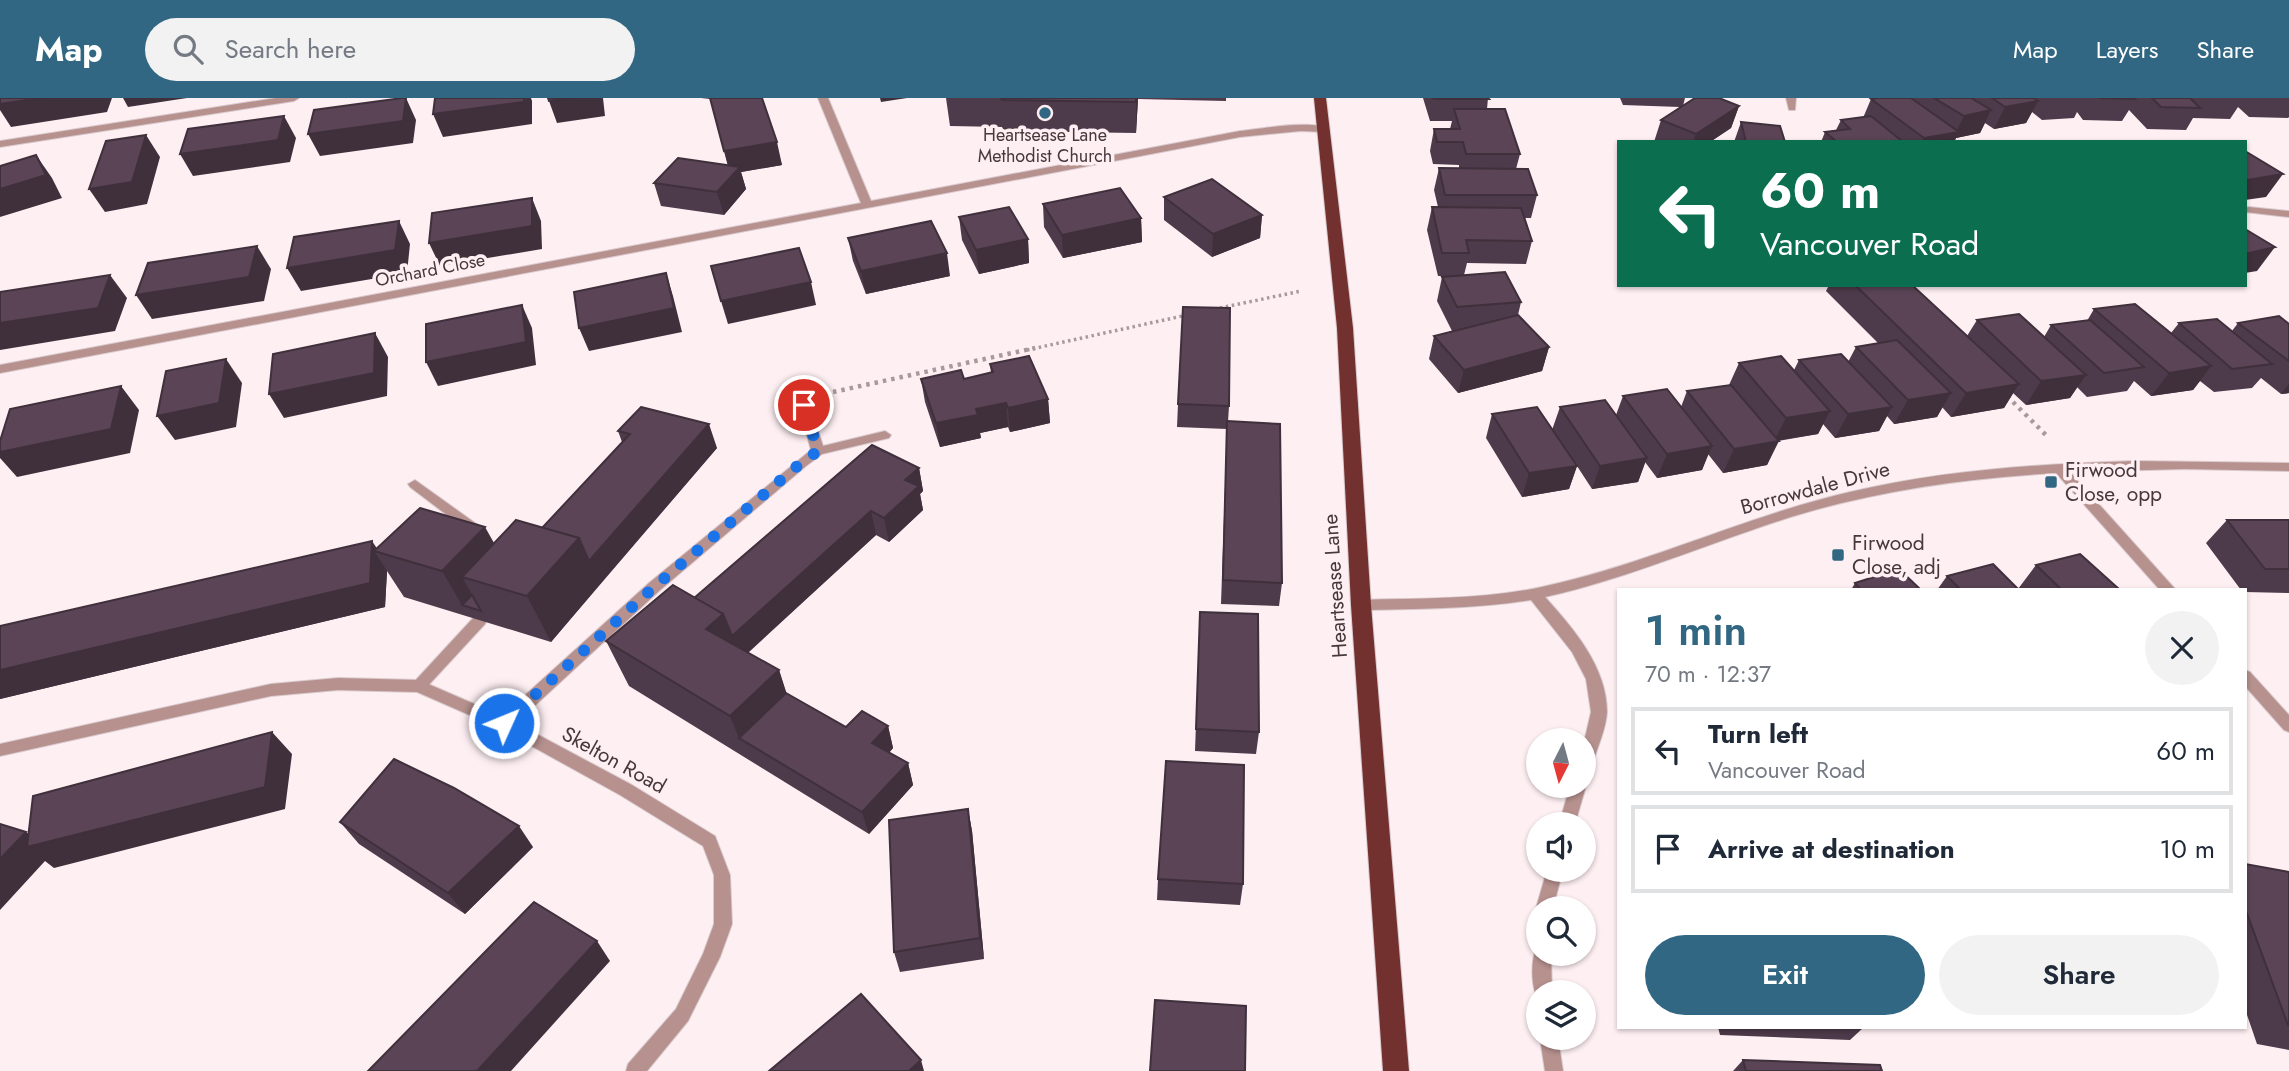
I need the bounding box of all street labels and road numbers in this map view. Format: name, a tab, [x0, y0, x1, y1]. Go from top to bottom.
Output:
street label: Orchard Close	[373, 247, 487, 293]
street label: Borrowdale Drive	[1737, 454, 1893, 522]
street label: Heartsease Lane	[1315, 513, 1355, 659]
street label: Skelton Road	[556, 719, 672, 801]

